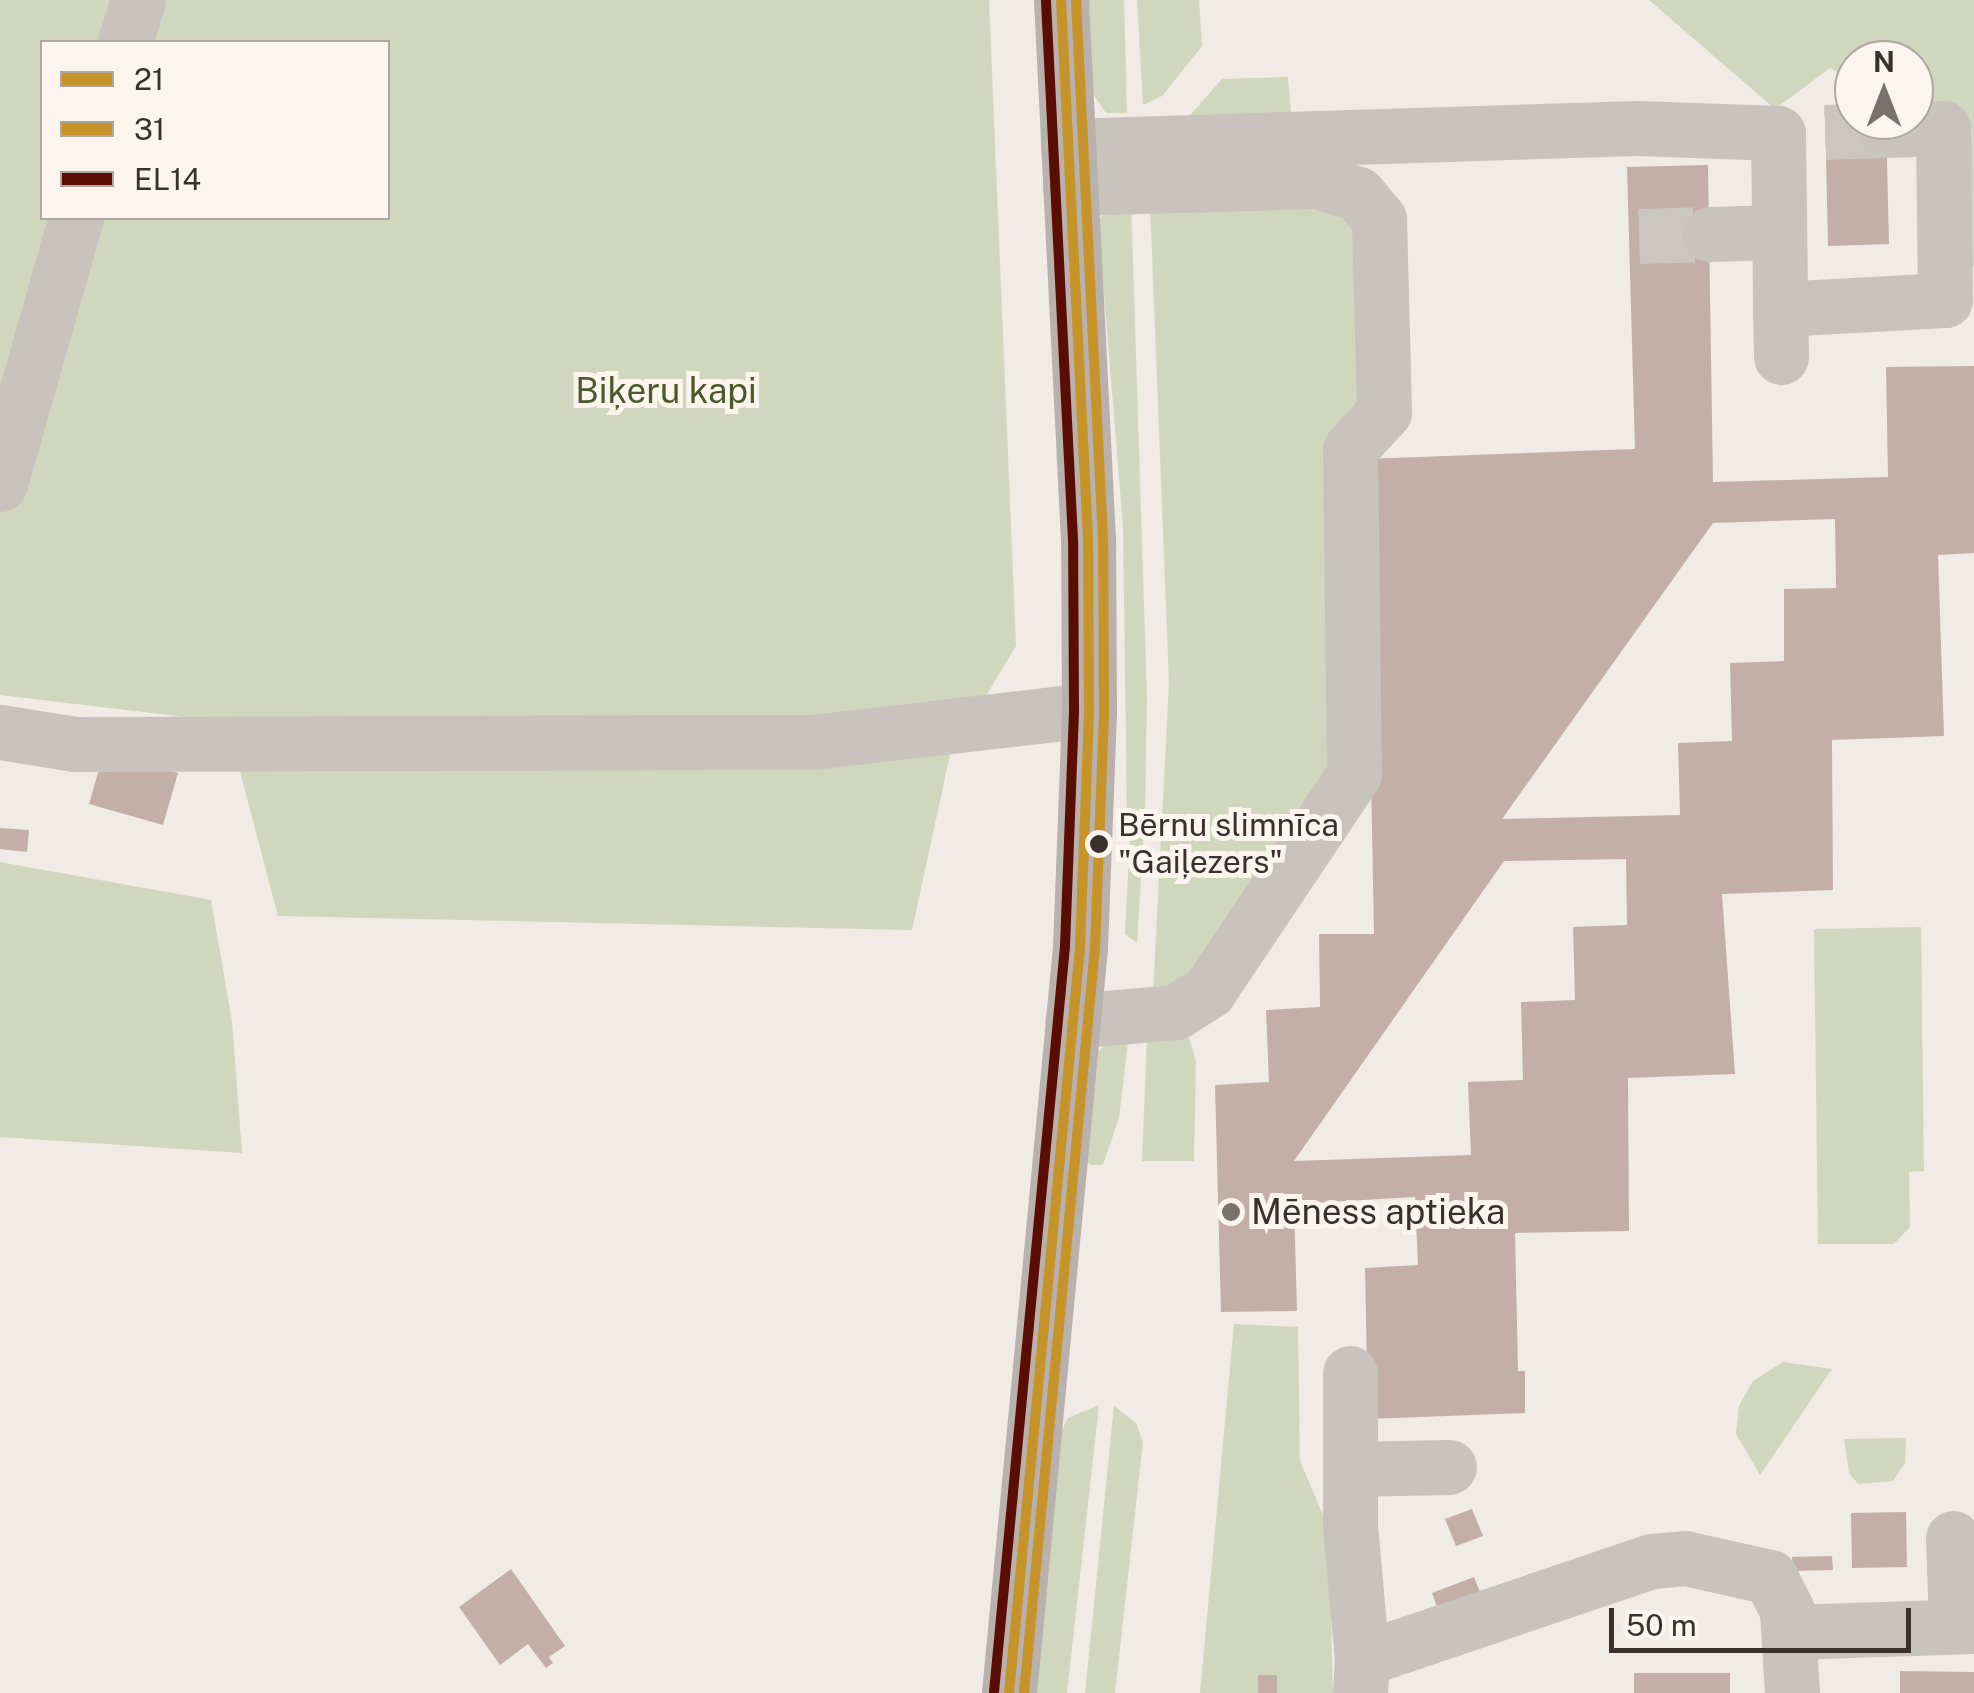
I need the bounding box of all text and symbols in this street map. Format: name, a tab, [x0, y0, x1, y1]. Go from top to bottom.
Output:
legend	[40, 40, 390, 220]
north arrow	[1834, 40, 1934, 140]
text: N	[1873, 45, 1895, 78]
text: 21	[134, 61, 164, 97]
text: 31	[134, 111, 165, 147]
text: EL14	[134, 161, 201, 197]
park label: Biķeru kapi	[575, 370, 757, 412]
place label: Bērnu slimnīca "Gaiļezers"	[1118, 807, 1339, 882]
marker: Bērnu slimnīca "Gaiļezers"	[1089, 834, 1109, 854]
place label: Mēness aptieka	[1251, 1191, 1505, 1233]
marker: Mēness aptieka	[1220, 1201, 1242, 1223]
scale bar	[1614, 1588, 1916, 1650]
text: 50 m	[1626, 1607, 1697, 1643]

